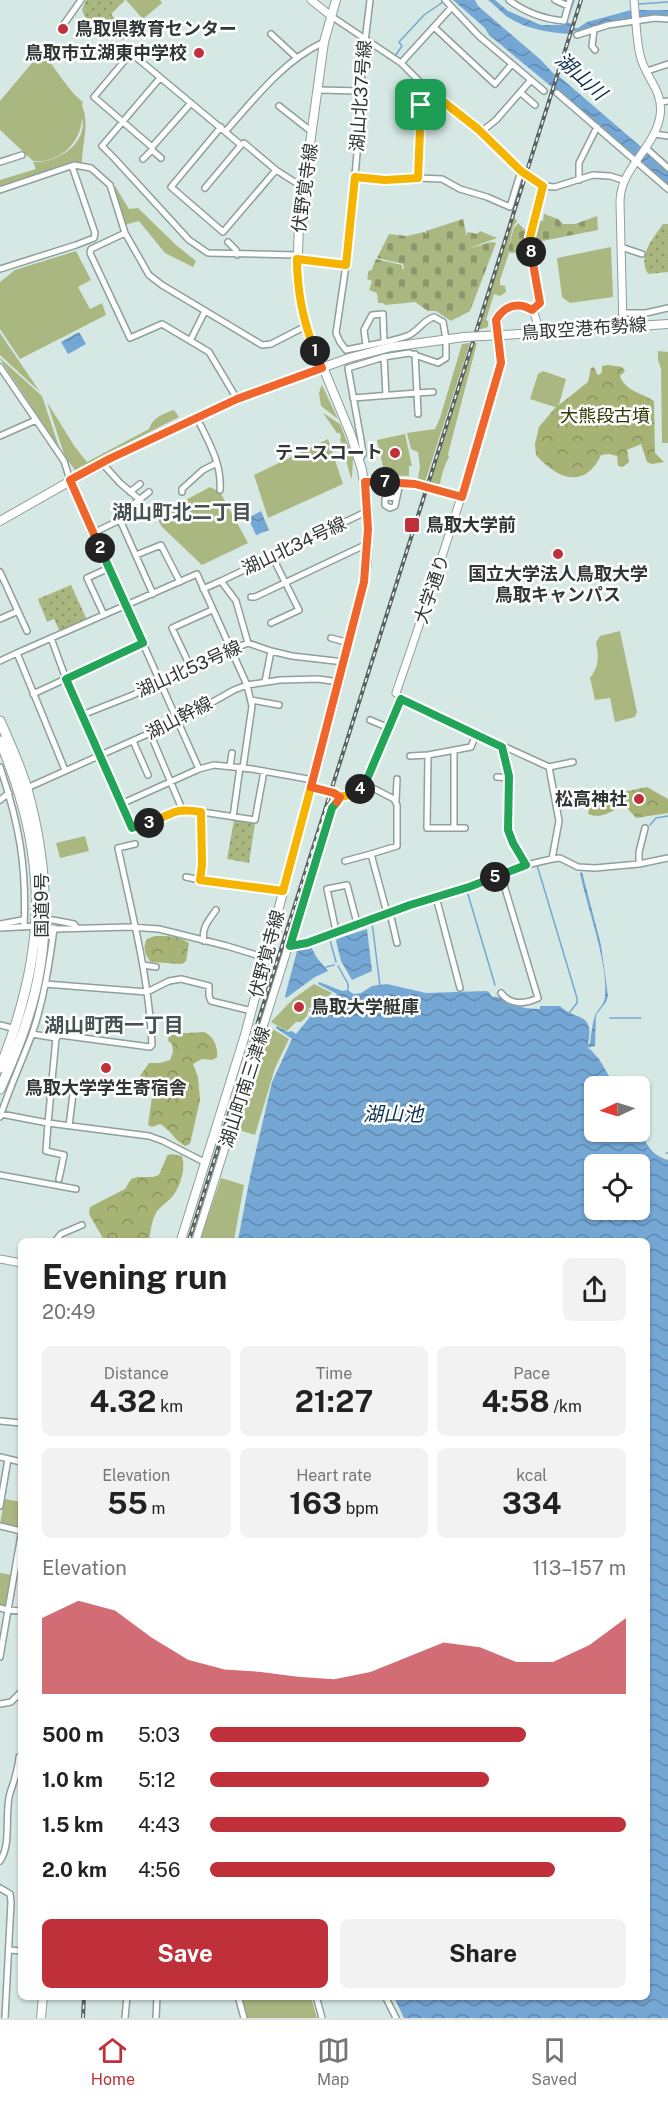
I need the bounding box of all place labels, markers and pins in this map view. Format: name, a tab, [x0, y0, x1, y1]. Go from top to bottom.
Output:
place label: 鳥取県教育センター	[75, 18, 237, 39]
marker: 鳥取県教育センター	[56, 22, 70, 36]
place label: 鳥取市立湖東中学校	[25, 42, 187, 63]
marker: 鳥取市立湖東中学校	[192, 46, 206, 60]
pin	[395, 79, 446, 130]
pin: 8	[516, 237, 546, 267]
pin: 1	[300, 336, 330, 366]
place label: テニスコート	[275, 442, 383, 463]
marker: テニスコート	[388, 446, 402, 460]
pin: 7	[370, 467, 400, 497]
place label: 鳥取大学前	[426, 514, 516, 535]
marker: 鳥取大学前	[403, 516, 421, 534]
pin: 2	[85, 533, 115, 563]
marker: 国立大学法人鳥取大学 鳥取キャンパス	[551, 547, 565, 561]
place label: 国立大学法人鳥取大学 鳥取キャンパス	[468, 563, 648, 605]
pin: 4	[345, 774, 375, 804]
place label: 松高神社	[555, 788, 627, 809]
marker: 松高神社	[632, 792, 646, 806]
pin: 3	[134, 808, 164, 838]
pin: 5	[480, 862, 510, 892]
place label: 鳥取大学艇庫	[311, 996, 419, 1017]
marker: 鳥取大学艇庫	[292, 1000, 306, 1014]
marker: 鳥取大学学生寄宿舎	[99, 1061, 113, 1075]
place label: 鳥取大学学生寄宿舎	[25, 1077, 187, 1098]

